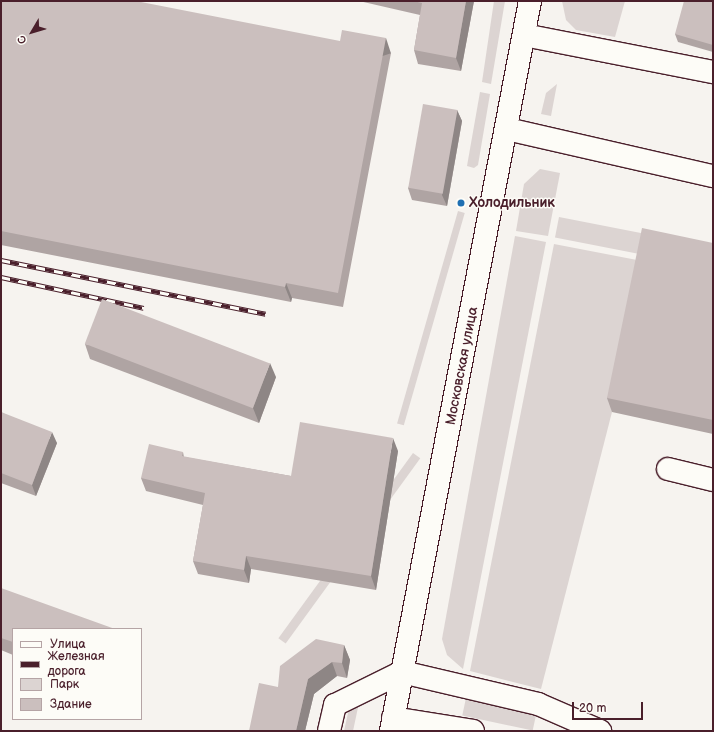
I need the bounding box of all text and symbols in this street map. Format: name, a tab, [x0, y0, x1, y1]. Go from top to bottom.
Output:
north arrow	[12, 12, 52, 52]
text: С	[15, 33, 30, 47]
place label: Холодильник	[469, 195, 555, 211]
marker: Холодильник	[456, 198, 466, 208]
street label: Московская улица	[442, 305, 482, 427]
legend	[12, 628, 142, 720]
text: Улица	[50, 637, 86, 652]
text: Железная дорога	[48, 649, 105, 679]
text: Парк	[50, 677, 79, 692]
scale bar	[574, 694, 645, 720]
text: Здание	[50, 697, 92, 712]
text: 20 m	[579, 701, 606, 716]

